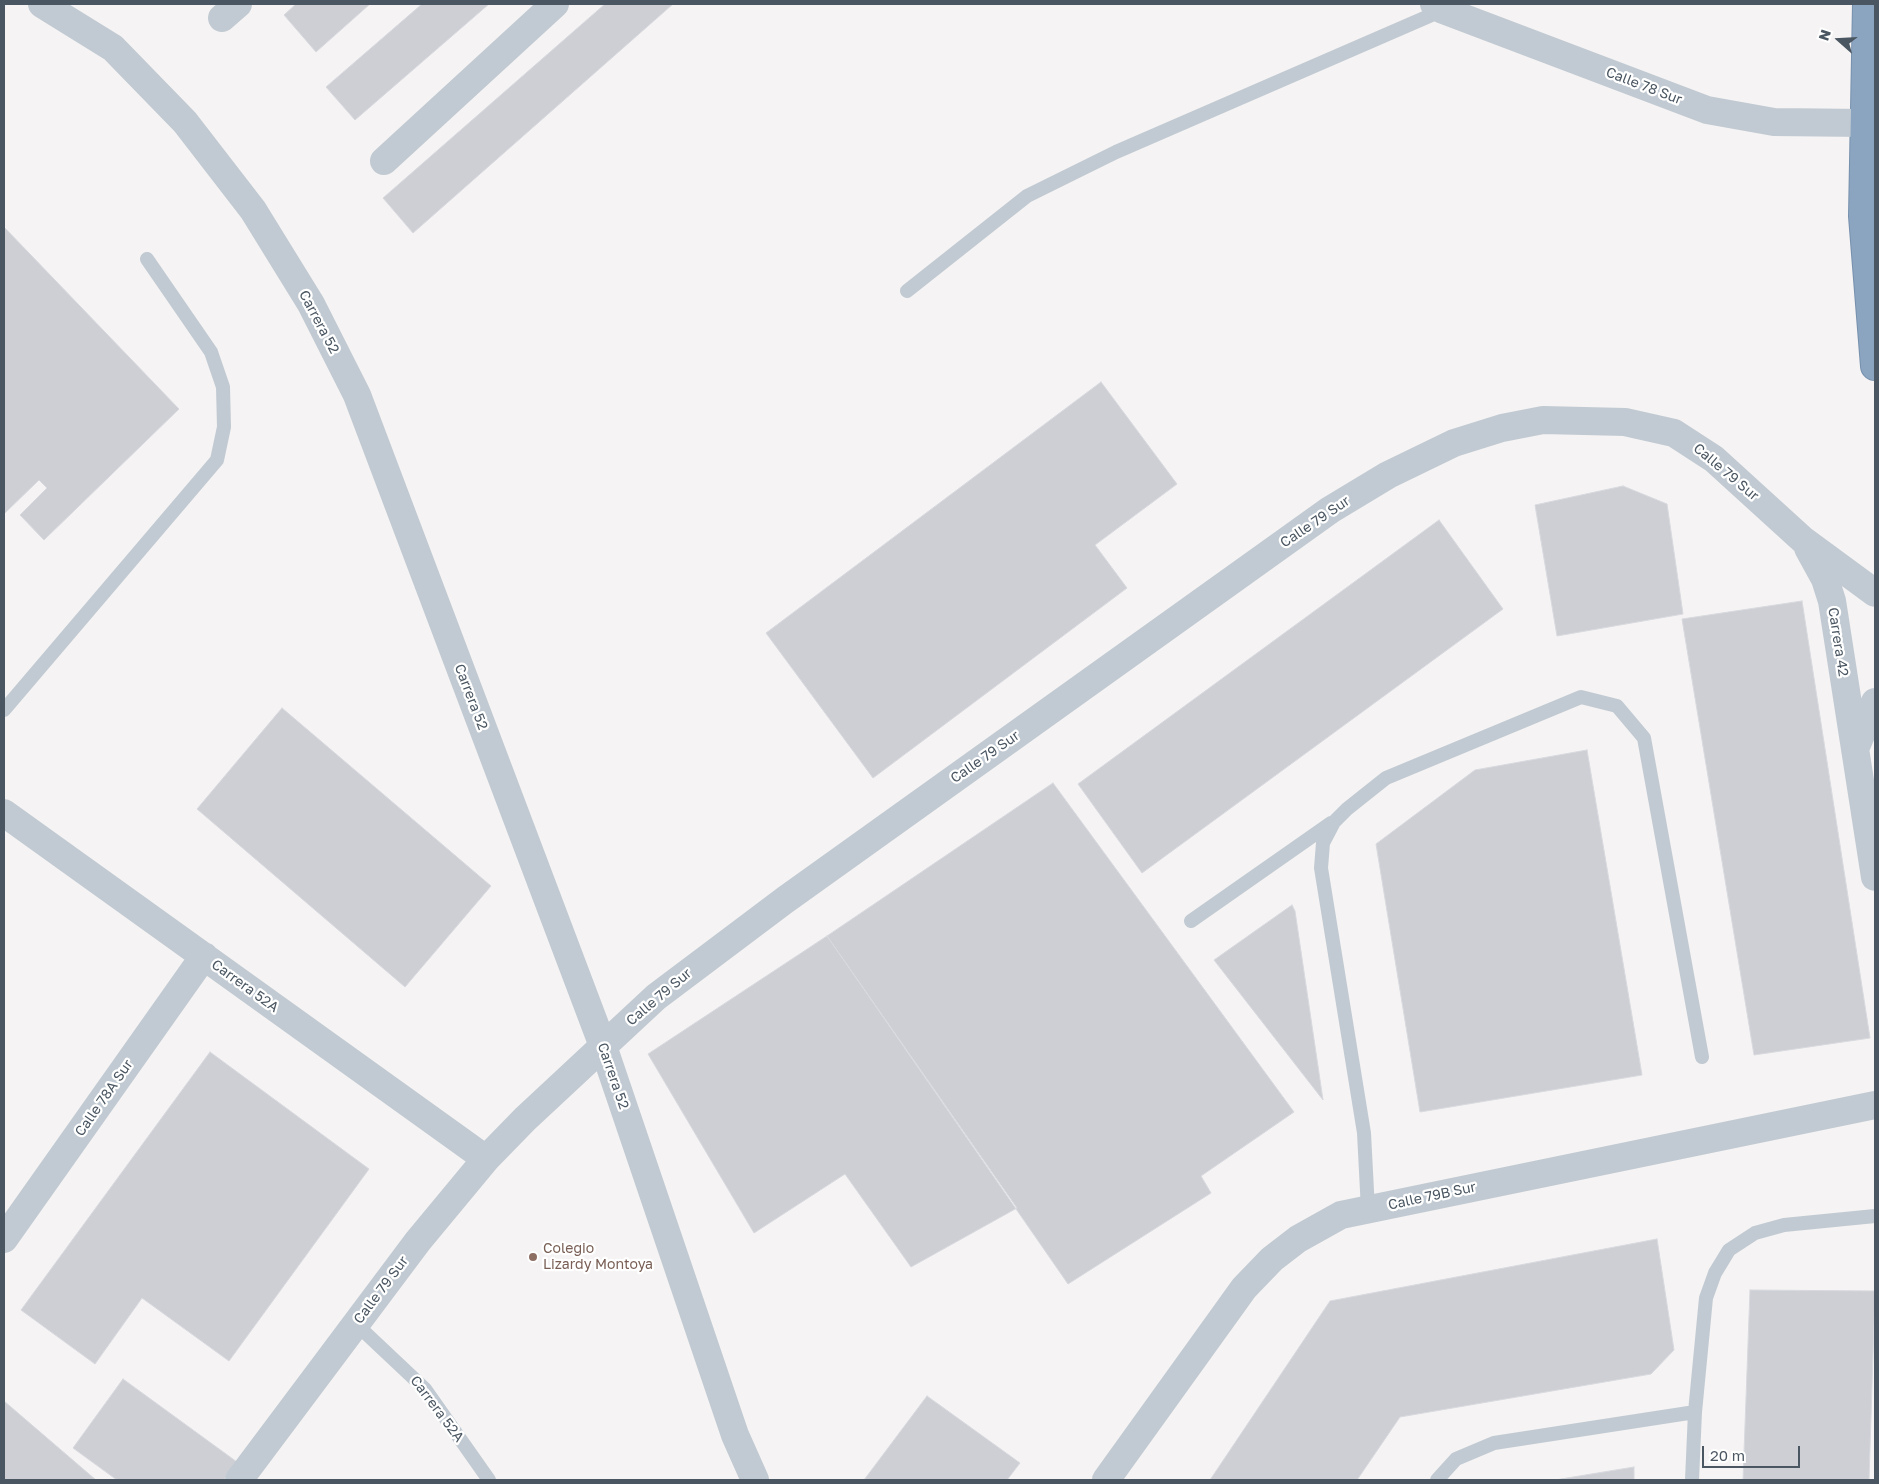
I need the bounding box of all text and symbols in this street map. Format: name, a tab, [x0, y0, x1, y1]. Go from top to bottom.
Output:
north arrow	[1814, 15, 1864, 65]
text: N	[1815, 27, 1834, 43]
street label: Calle 78 Sur	[1604, 64, 1684, 108]
street label: Carrera 52	[295, 287, 343, 357]
street label: Calle 79 Sur	[1690, 440, 1762, 504]
street label: Calle 79 Sur	[1277, 493, 1353, 551]
street label: Carrera 42	[1824, 606, 1852, 678]
street label: Carrera 52	[451, 662, 491, 732]
street label: Calle 79 Sur	[947, 727, 1023, 787]
street label: Carrera 52A	[208, 956, 282, 1016]
street label: Calle 79 Sur	[623, 965, 695, 1029]
street label: Carrera 52	[594, 1041, 632, 1111]
street label: Calle 78A Sur	[71, 1056, 137, 1140]
street label: Calle 79B Sur	[1386, 1178, 1478, 1214]
place label: Colegio Lizardy Montoya	[543, 1241, 653, 1274]
marker: Colegio Lizardy Montoya	[527, 1251, 539, 1263]
street label: Calle 79 Sur	[350, 1253, 412, 1327]
street label: Carrera 52A	[407, 1373, 467, 1445]
scale bar	[1704, 1436, 1802, 1468]
text: 20 m	[1710, 1446, 1745, 1464]

